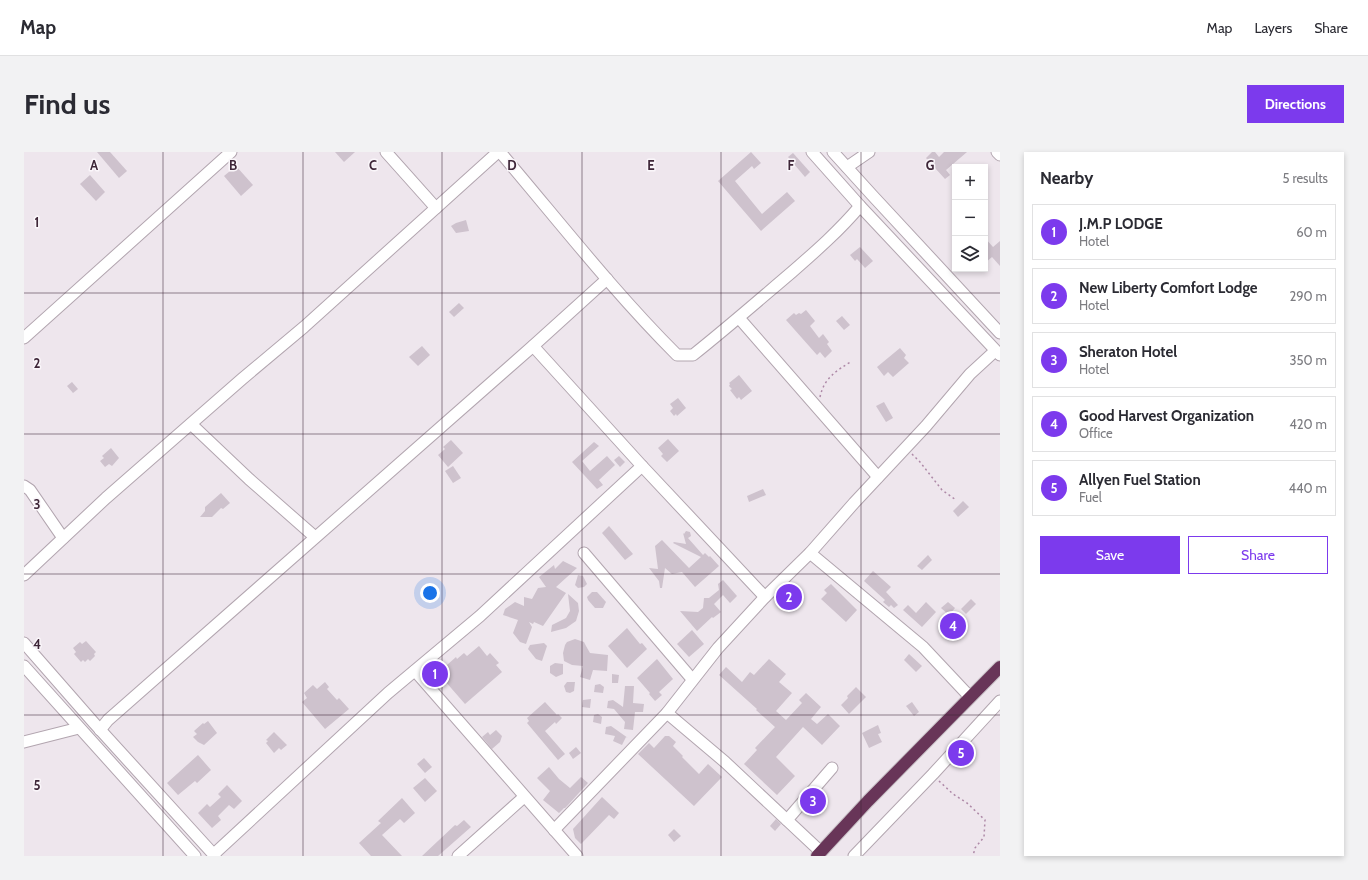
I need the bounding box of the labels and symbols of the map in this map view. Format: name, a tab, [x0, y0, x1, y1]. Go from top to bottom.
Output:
text: A	[90, 157, 99, 173]
text: B	[229, 157, 237, 173]
text: C	[369, 157, 377, 173]
text: D	[507, 157, 517, 173]
text: E	[647, 157, 655, 173]
text: F	[788, 157, 795, 173]
text: G	[926, 157, 935, 173]
text: 1	[35, 214, 39, 230]
text: 2	[34, 355, 41, 371]
text: 3	[33, 496, 41, 512]
pin: 2	[776, 582, 802, 612]
your location	[420, 583, 440, 603]
pin: 4	[940, 611, 966, 641]
text: 4	[33, 636, 41, 652]
pin: 1	[422, 659, 448, 689]
pin: 5	[948, 738, 974, 768]
text: 5	[34, 777, 41, 793]
pin: 3	[800, 786, 826, 816]

